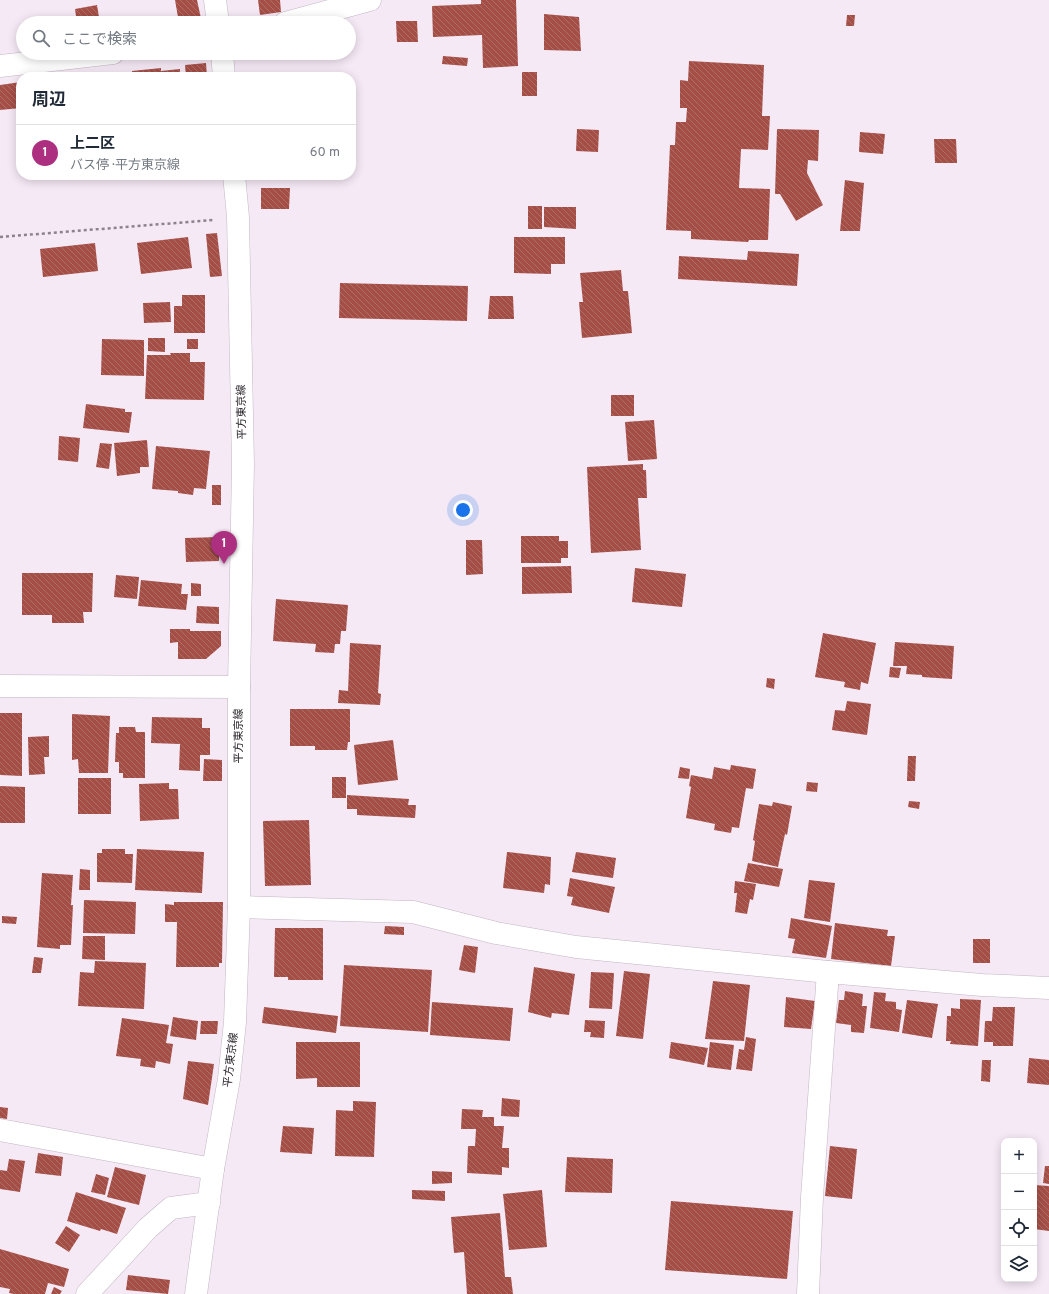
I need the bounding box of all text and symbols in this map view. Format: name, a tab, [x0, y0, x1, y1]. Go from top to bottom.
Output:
search box	[16, 16, 356, 60]
icon: search	[30, 27, 52, 49]
text: ここで検索	[62, 31, 137, 50]
text: 周辺	[32, 90, 66, 112]
text: 上二区	[70, 135, 115, 154]
text: 1	[42, 145, 48, 161]
text: 60 m	[310, 145, 340, 161]
text: バス停 · 平方東京線	[70, 158, 180, 174]
street label: 平方東京線	[235, 384, 249, 440]
your location	[453, 500, 473, 520]
pin: 1	[211, 531, 237, 564]
street label: 平方東京線	[232, 709, 246, 764]
street label: 平方東京線	[221, 1032, 241, 1088]
map controls	[1001, 1138, 1037, 1282]
button: +	[1001, 1138, 1037, 1174]
button: −	[1001, 1174, 1037, 1210]
button: locate	[1001, 1210, 1037, 1246]
button: layers	[1001, 1246, 1037, 1282]

